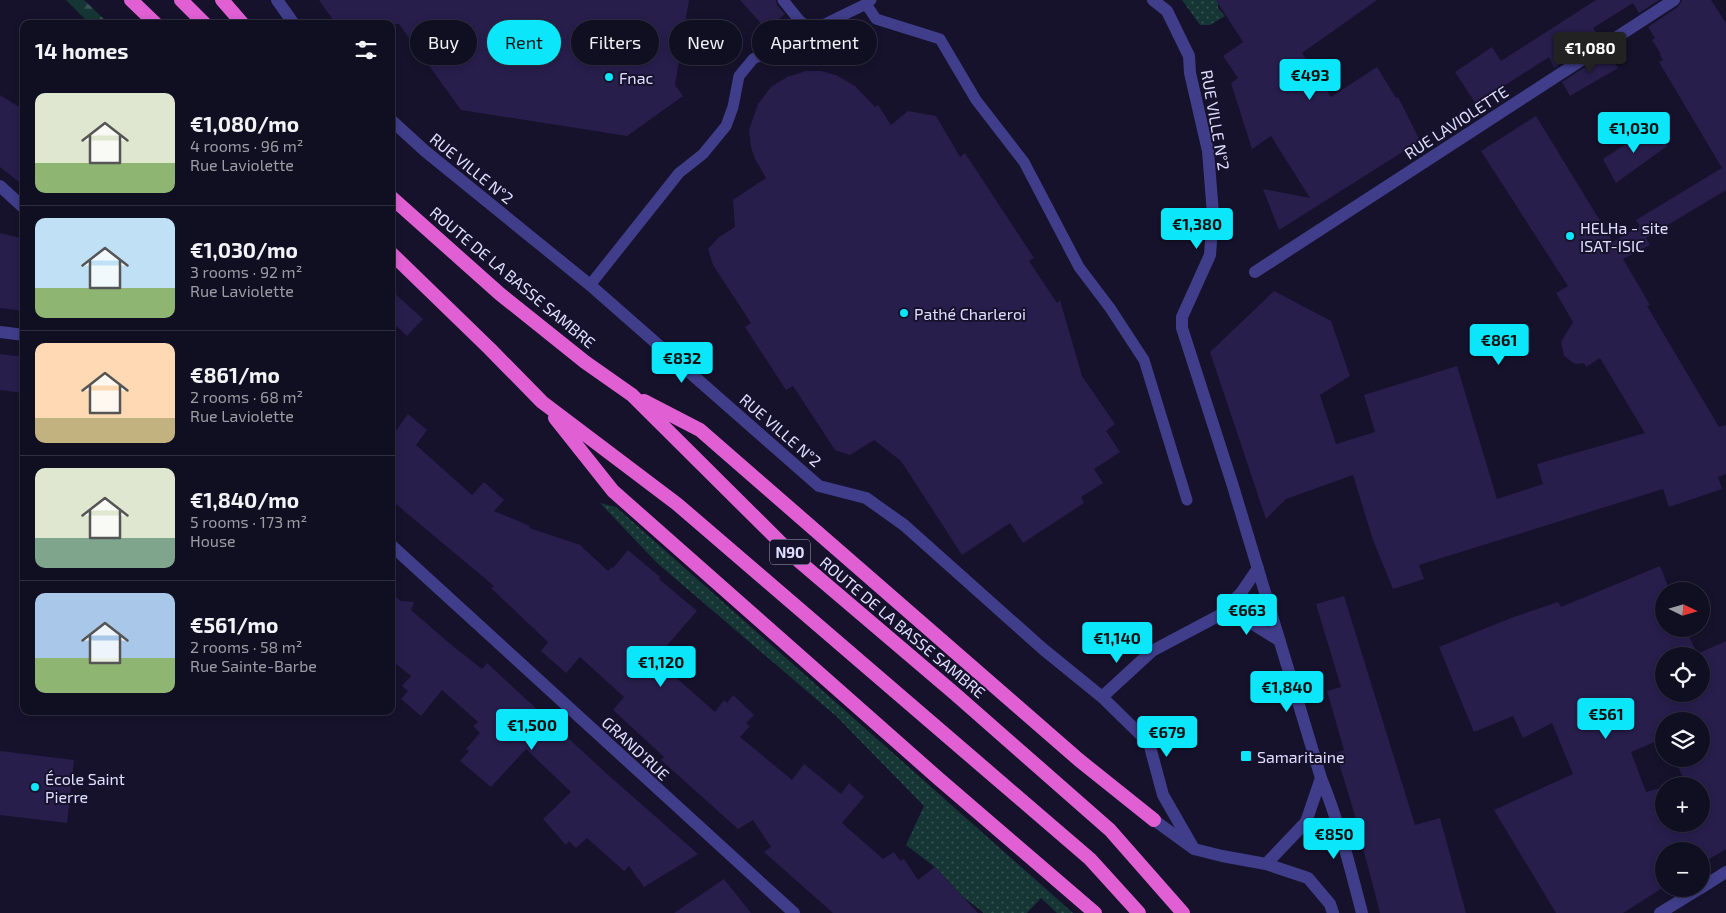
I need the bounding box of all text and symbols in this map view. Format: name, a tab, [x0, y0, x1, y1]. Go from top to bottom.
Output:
chip: Buy	[410, 20, 477, 65]
chip: Rent	[487, 20, 561, 65]
chip: Filters	[571, 20, 659, 65]
chip: New	[669, 20, 742, 65]
chip: Apartment	[752, 20, 877, 65]
pin: €1,080	[1549, 32, 1631, 74]
icon: filters	[352, 36, 380, 64]
text: 14 homes	[35, 38, 129, 63]
text: €1,080	[1564, 38, 1616, 57]
pin: €493	[1280, 58, 1340, 101]
text: €493	[1291, 65, 1329, 84]
place label: Fnac	[619, 68, 653, 87]
street label: RUE VILLE N°2	[1198, 68, 1234, 172]
marker: Fnac	[603, 71, 615, 83]
street label: RUE LAVIOLETTE	[1400, 81, 1512, 163]
text: €1,080/mo	[190, 111, 299, 136]
pin: €1,030	[1593, 112, 1675, 154]
icon: home	[75, 113, 135, 173]
text: €1,030	[1609, 118, 1659, 137]
street label: RUE VILLE N°2	[427, 129, 517, 207]
text: 4 rooms · 96 m²	[190, 136, 303, 155]
text: Rue Laviolette	[190, 155, 294, 174]
street label: ROUTE DE LA BASSE SAMBRE	[427, 202, 599, 352]
pin: €1,380	[1156, 208, 1238, 250]
text: €1,380	[1172, 214, 1222, 233]
place label: HELHa - site ISAT-ISIC	[1580, 218, 1668, 255]
marker: HELHa - site ISAT-ISIC	[1564, 230, 1576, 242]
text: €1,030/mo	[190, 237, 298, 262]
icon: home	[75, 238, 135, 298]
text: 3 rooms · 92 m²	[190, 262, 302, 281]
text: Rue Laviolette	[190, 281, 294, 300]
place label: Pathé Charleroi	[914, 304, 1026, 323]
marker: Pathé Charleroi	[898, 307, 910, 319]
pin: €861	[1469, 324, 1529, 366]
text: €861	[1481, 330, 1517, 349]
pin: €832	[652, 342, 712, 384]
text: €832	[663, 348, 701, 367]
text: €861/mo	[190, 362, 280, 387]
icon: home	[75, 363, 135, 423]
text: 2 rooms · 68 m²	[190, 387, 303, 406]
street label: RUE VILLE N°2	[736, 389, 826, 471]
text: Rue Laviolette	[190, 406, 294, 425]
text: €1,840/mo	[190, 487, 299, 512]
icon: home	[75, 488, 135, 548]
text: 5 rooms · 173 m²	[190, 512, 307, 531]
text: House	[190, 531, 236, 550]
road number: N90	[770, 540, 810, 564]
street label: ROUTE DE LA BASSE SAMBRE	[817, 552, 989, 702]
north arrow	[1655, 582, 1710, 638]
map controls	[1655, 582, 1710, 897]
pin: €663	[1217, 594, 1277, 636]
text: €663	[1228, 600, 1266, 619]
text: €561/mo	[190, 612, 278, 637]
icon: home	[75, 613, 135, 673]
pin: €1,140	[1076, 622, 1158, 664]
text: €1,140	[1093, 628, 1141, 647]
text: 2 rooms · 58 m²	[190, 637, 303, 656]
pin: €1,120	[620, 646, 702, 688]
button: locate	[1655, 647, 1710, 702]
text: €1,120	[638, 652, 684, 671]
text: Rue Sainte-Barbe	[190, 656, 317, 675]
pin: €1,840	[1246, 670, 1328, 713]
text: €1,840	[1261, 677, 1313, 696]
pin: €561	[1576, 698, 1636, 740]
text: €561	[1588, 704, 1624, 723]
pin: €1,500	[491, 708, 573, 751]
street label: GRAND'RUE	[599, 712, 673, 784]
button: layers	[1655, 712, 1710, 767]
text: €1,500	[507, 715, 557, 734]
pin: €679	[1137, 716, 1197, 758]
text: €679	[1148, 722, 1186, 741]
place label: Samaritaine	[1257, 747, 1345, 766]
marker: Samaritaine	[1239, 749, 1253, 763]
place label: École Saint Pierre	[45, 769, 125, 806]
button: +	[1655, 777, 1710, 832]
marker: École Saint Pierre	[29, 781, 41, 793]
pin: €850	[1304, 818, 1364, 860]
text: €850	[1314, 824, 1354, 843]
button: −	[1655, 842, 1710, 897]

